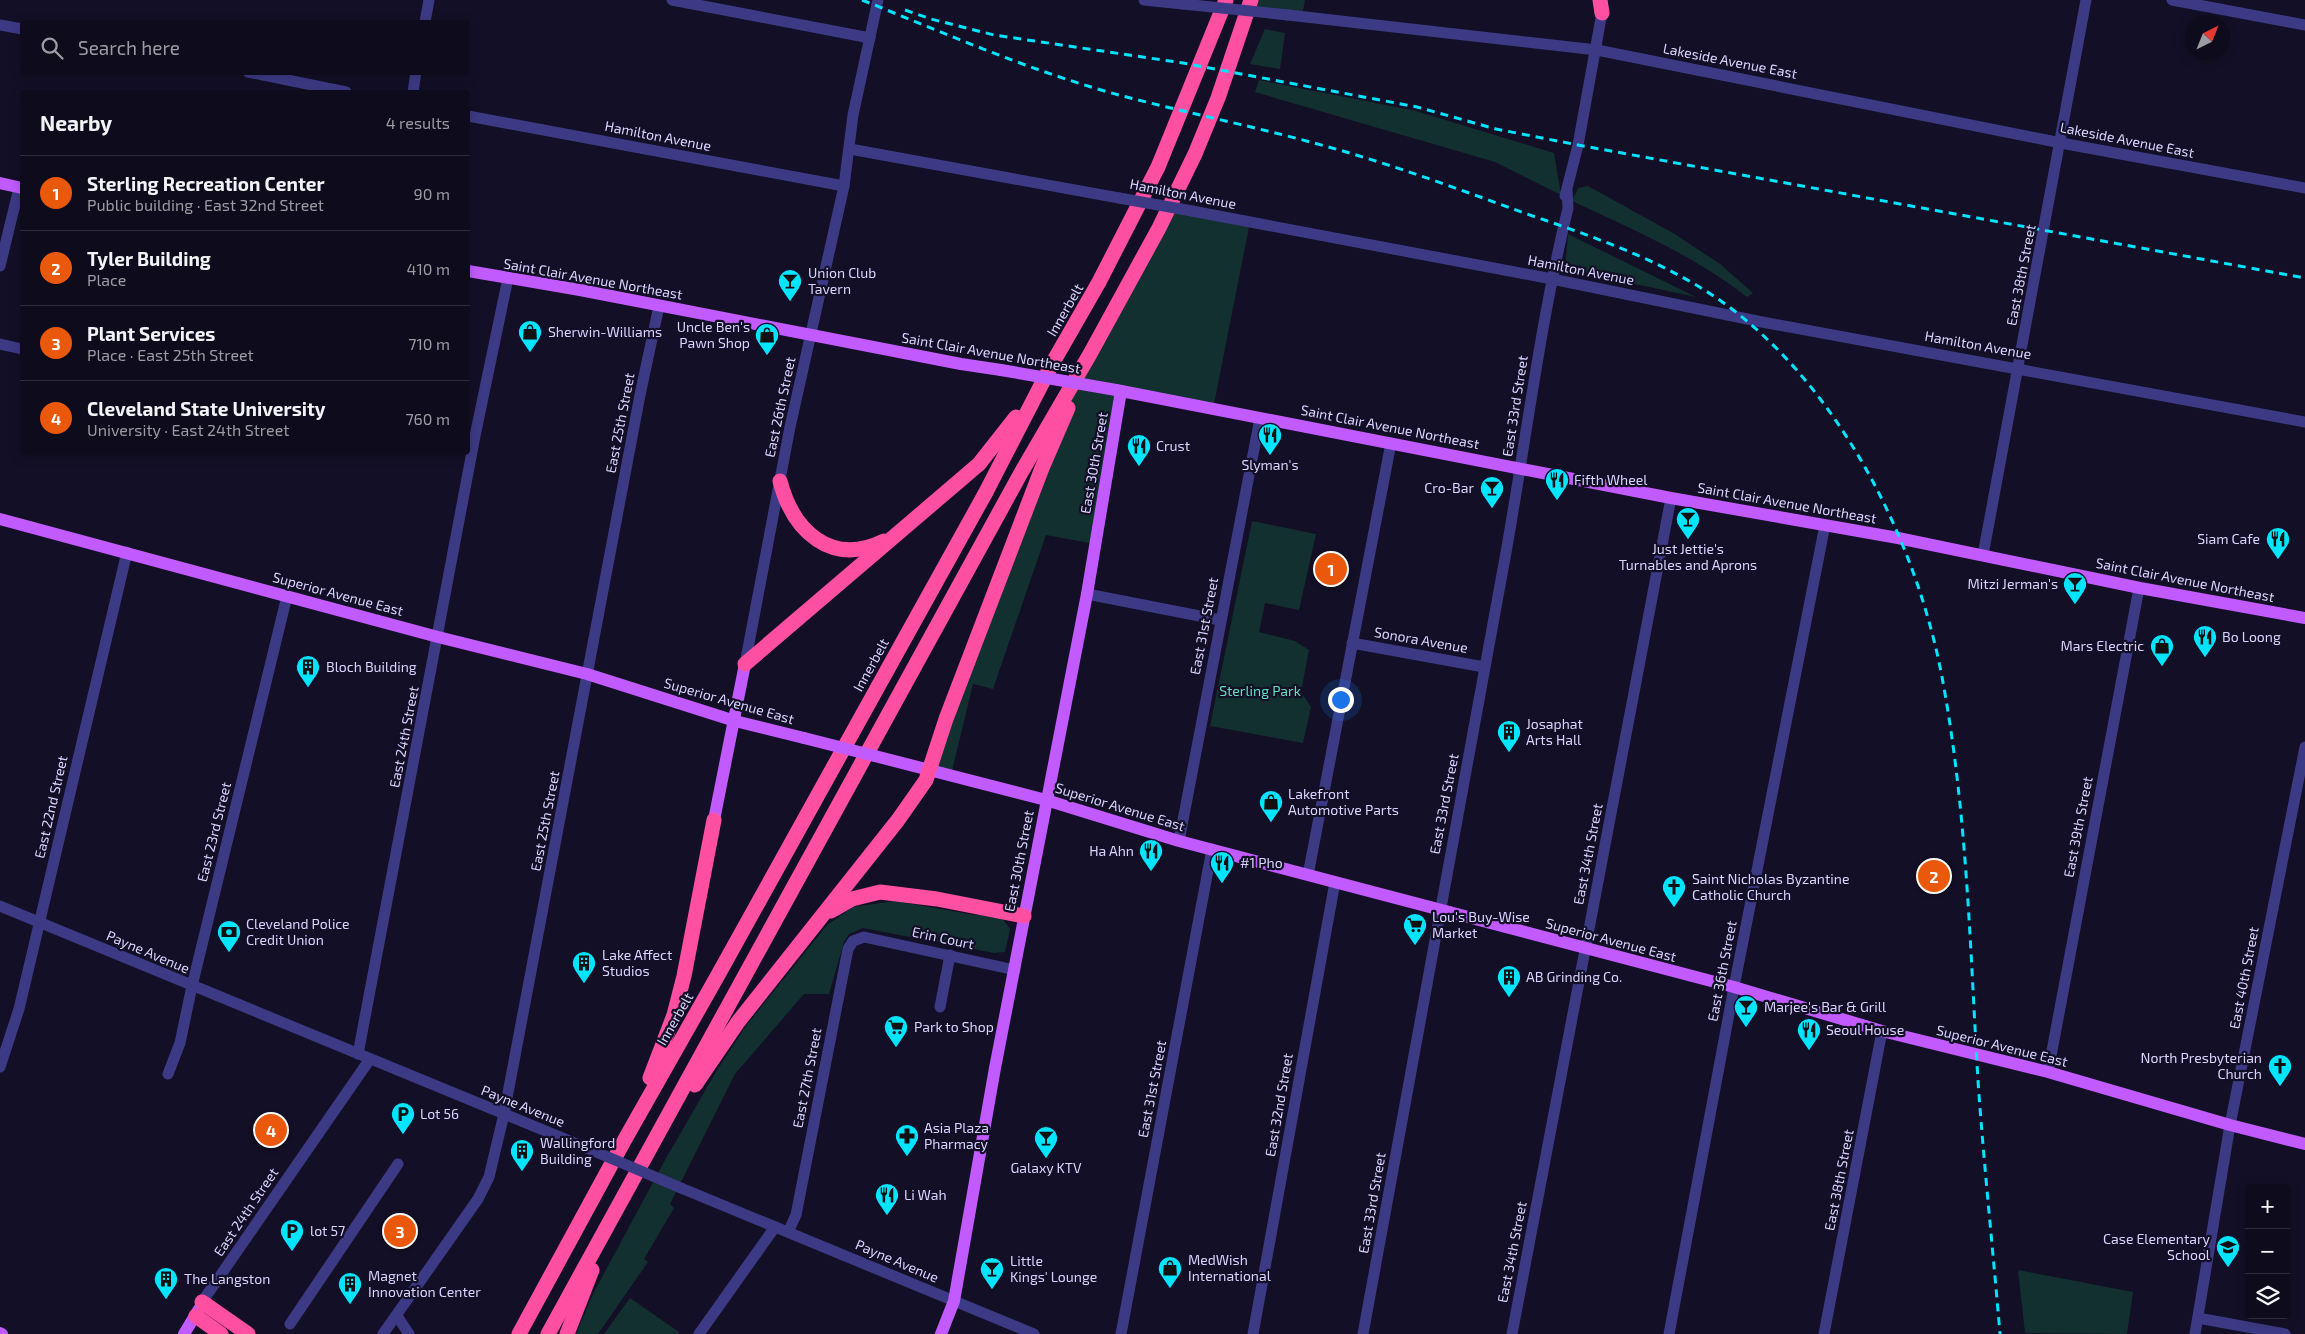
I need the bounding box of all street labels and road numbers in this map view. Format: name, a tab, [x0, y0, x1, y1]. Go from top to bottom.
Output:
street label: Lakeside Avenue East	[1662, 39, 1799, 82]
street label: Hamilton Avenue	[603, 117, 713, 154]
street label: Lakeside Avenue East	[2059, 118, 2196, 161]
street label: Hamilton Avenue	[1128, 175, 1238, 212]
street label: East 38th Street	[2002, 223, 2039, 327]
street label: Hamilton Avenue	[1526, 251, 1636, 288]
street label: Saint Clair Avenue Northeast	[502, 254, 684, 303]
street label: Innerbelt	[1043, 280, 1086, 339]
street label: Hamilton Avenue	[1923, 327, 2033, 362]
street label: Saint Clair Avenue Northeast	[900, 328, 1082, 377]
street label: East 33rd Street	[1498, 354, 1531, 458]
street label: East 26th Street	[761, 355, 798, 459]
street label: East 25th Street	[601, 371, 638, 475]
street label: Saint Clair Avenue Northeast	[1299, 401, 1481, 452]
street label: East 30th Street	[1076, 411, 1111, 515]
street label: Saint Clair Avenue Northeast	[1696, 478, 1878, 527]
street label: Saint Clair Avenue Northeast	[2094, 554, 2276, 605]
street label: Superior Avenue East	[271, 568, 405, 619]
street label: East 31st Street	[1186, 576, 1221, 676]
street label: Sonora Avenue	[1373, 623, 1469, 656]
street label: Innerbelt	[849, 635, 892, 694]
street label: Superior Avenue East	[662, 674, 796, 727]
street label: East 24th Street	[385, 685, 422, 789]
street label: East 33rd Street	[1425, 752, 1462, 856]
street label: East 22nd Street	[30, 754, 71, 860]
street label: East 25th Street	[526, 769, 563, 873]
street label: East 39th Street	[2059, 775, 2096, 879]
street label: Superior Avenue East	[1053, 779, 1187, 834]
street label: East 23rd Street	[193, 780, 234, 884]
street label: East 34th Street	[1569, 802, 1606, 906]
street label: East 30th Street	[1000, 809, 1037, 913]
street label: Superior Avenue East	[1544, 914, 1678, 965]
street label: East 36th Street	[1703, 919, 1740, 1023]
street label: Erin Court	[911, 923, 976, 952]
street label: East 40th Street	[2225, 925, 2262, 1030]
street label: Payne Avenue	[104, 926, 192, 977]
street label: Innerbelt	[653, 989, 696, 1048]
street label: Superior Avenue East	[1935, 1021, 2069, 1070]
street label: East 27th Street	[788, 1026, 825, 1129]
street label: East 31st Street	[1134, 1039, 1169, 1139]
street label: East 32nd Street	[1261, 1052, 1296, 1158]
street label: Payne Avenue	[479, 1081, 567, 1130]
street label: East 38th Street	[1820, 1128, 1857, 1232]
street label: East 33rd Street	[1354, 1151, 1389, 1255]
street label: East 24th Street	[210, 1164, 281, 1259]
street label: East 34th Street	[1493, 1200, 1530, 1304]
street label: Payne Avenue	[853, 1235, 941, 1286]

